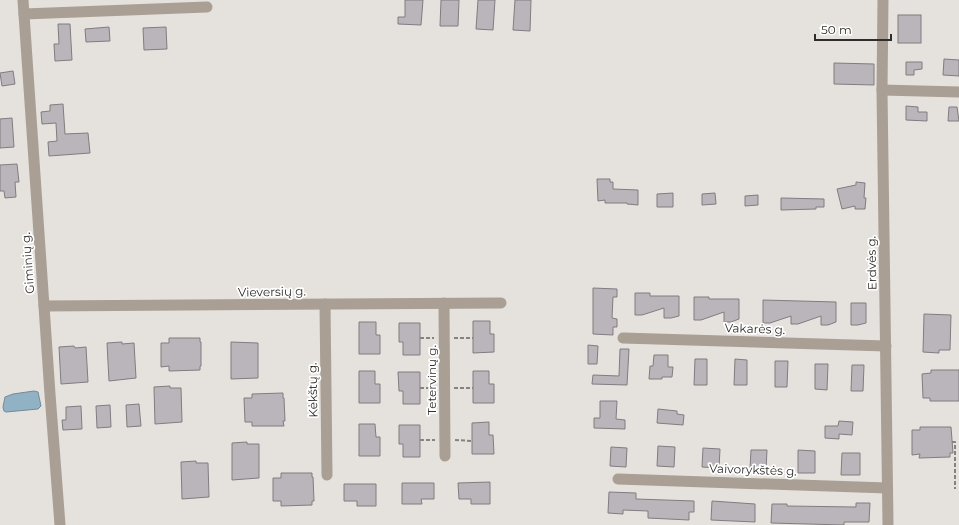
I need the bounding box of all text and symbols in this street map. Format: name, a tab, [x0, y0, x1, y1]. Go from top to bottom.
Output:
scale bar	[815, 16, 891, 42]
text: 50 m	[821, 22, 852, 37]
street label: Giminių g.	[18, 232, 37, 294]
street label: Erdvės g.	[864, 236, 879, 290]
street label: Vieversių g.	[238, 283, 306, 300]
street label: Vakarės g.	[724, 320, 786, 337]
street label: Tetervinų g.	[424, 345, 439, 415]
street label: Kėkštų g.	[305, 362, 320, 418]
street label: Vaivorykštės g.	[709, 460, 797, 479]

